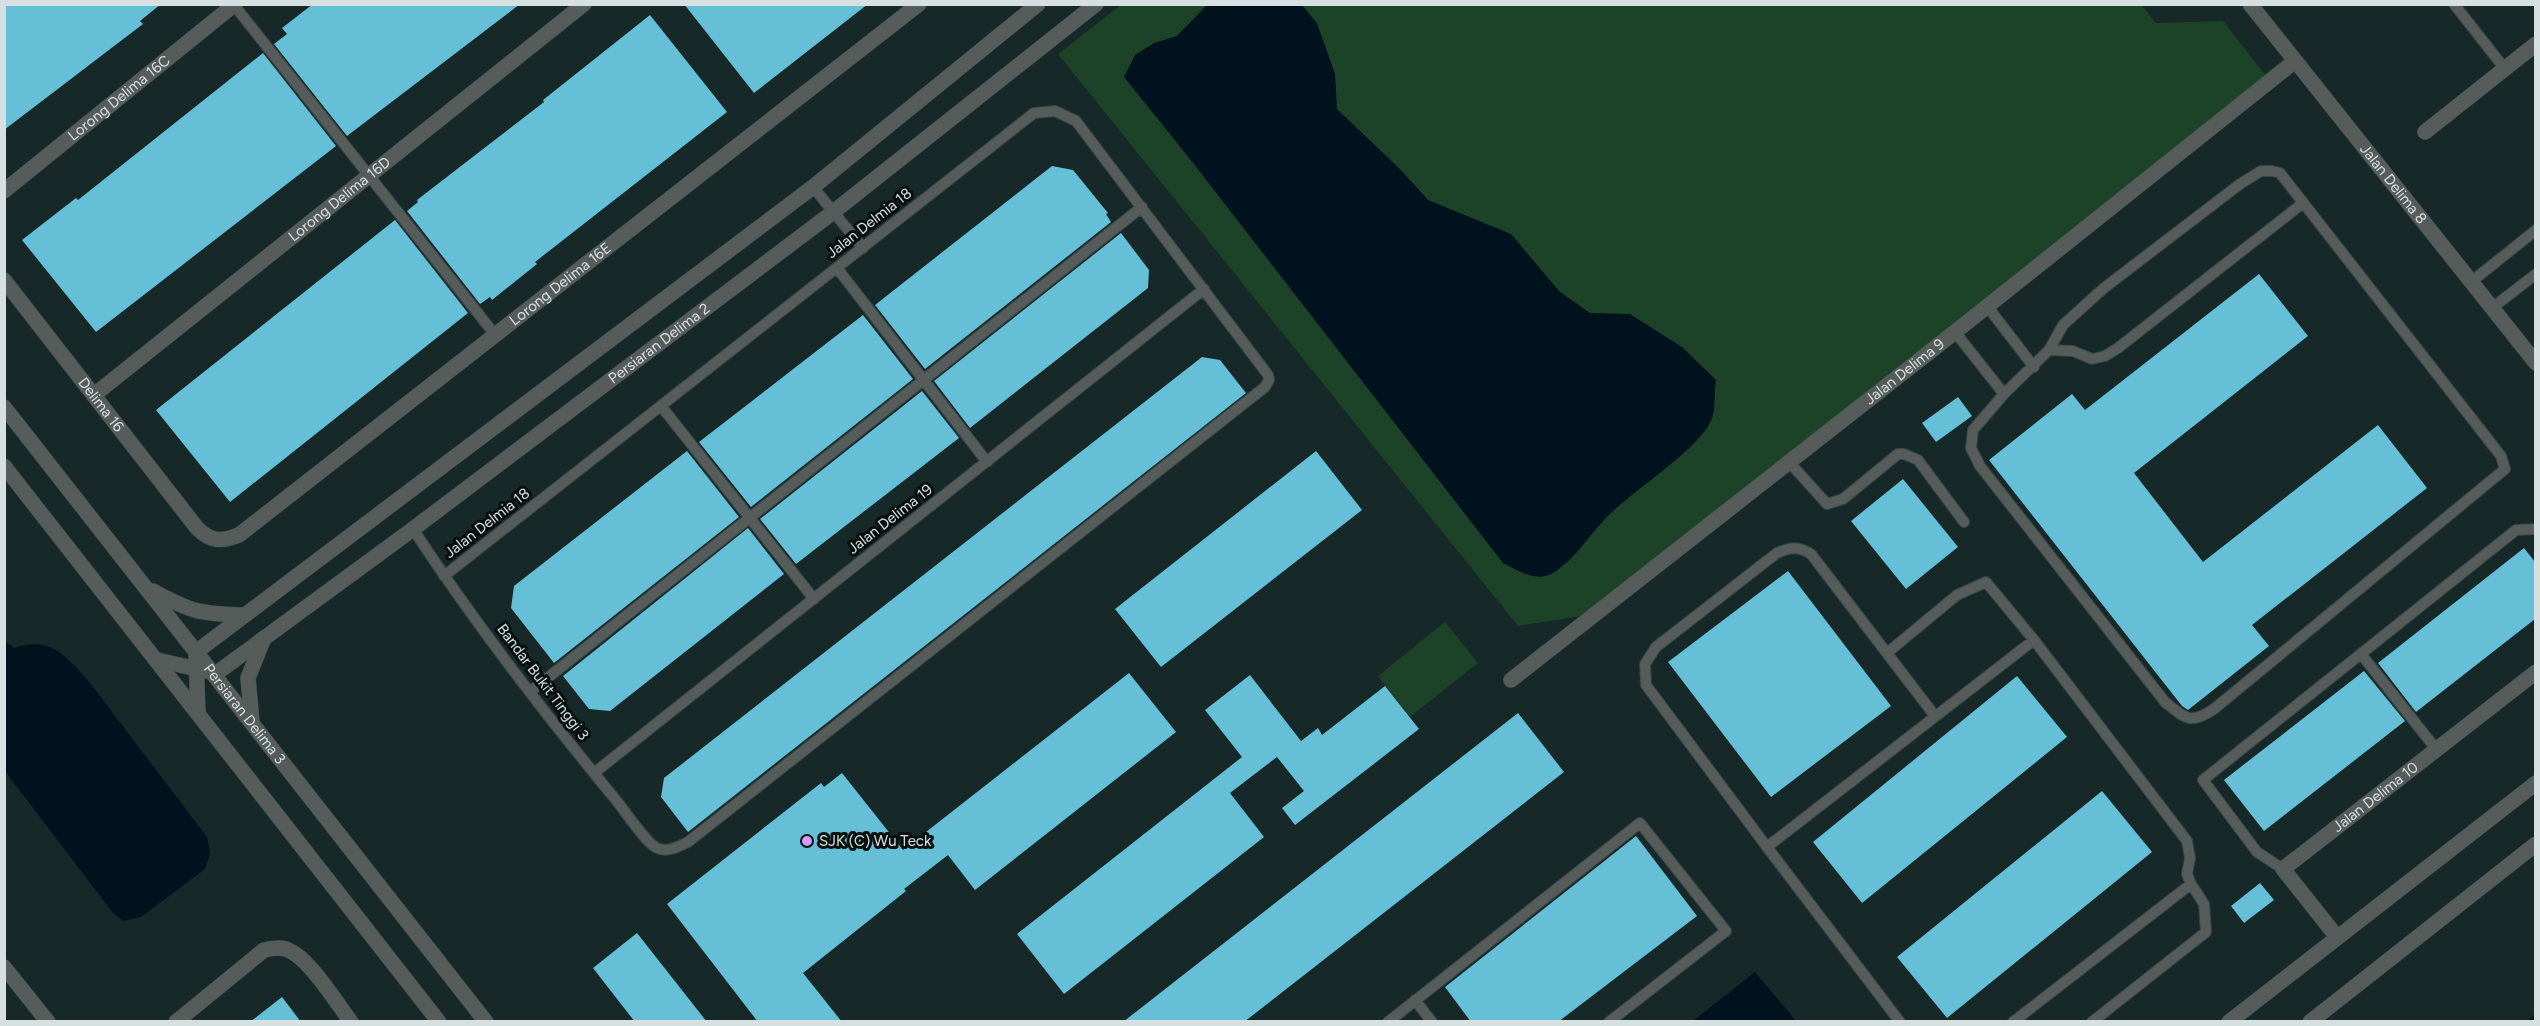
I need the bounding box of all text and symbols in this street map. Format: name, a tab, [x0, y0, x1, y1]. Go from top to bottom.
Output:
street label: Lorong Delima 16C	[64, 51, 174, 145]
street label: Jalan Delima 8	[2356, 140, 2431, 227]
street label: Lorong Delima 16D	[285, 153, 394, 245]
street label: Jalan Delmia 18	[823, 184, 915, 262]
street label: Lorong Delima 16E	[506, 239, 615, 329]
street label: Persiaran Delima 2	[605, 299, 713, 388]
street label: Jalan Delima 9	[1861, 335, 1948, 408]
street label: Delima 16	[74, 374, 128, 436]
street label: Jalan Delima 19	[844, 480, 936, 558]
street label: Jalan Delmia 18	[441, 484, 533, 562]
street label: Bandar Bukit Tinggi 3	[493, 620, 593, 744]
street label: Persiaran Delima 3	[200, 660, 289, 768]
street label: Jalan Delima 10	[2329, 758, 2422, 836]
place label: SJK (C) Wu Teck	[819, 832, 932, 850]
marker: SJK (C) Wu Teck	[800, 834, 814, 848]

